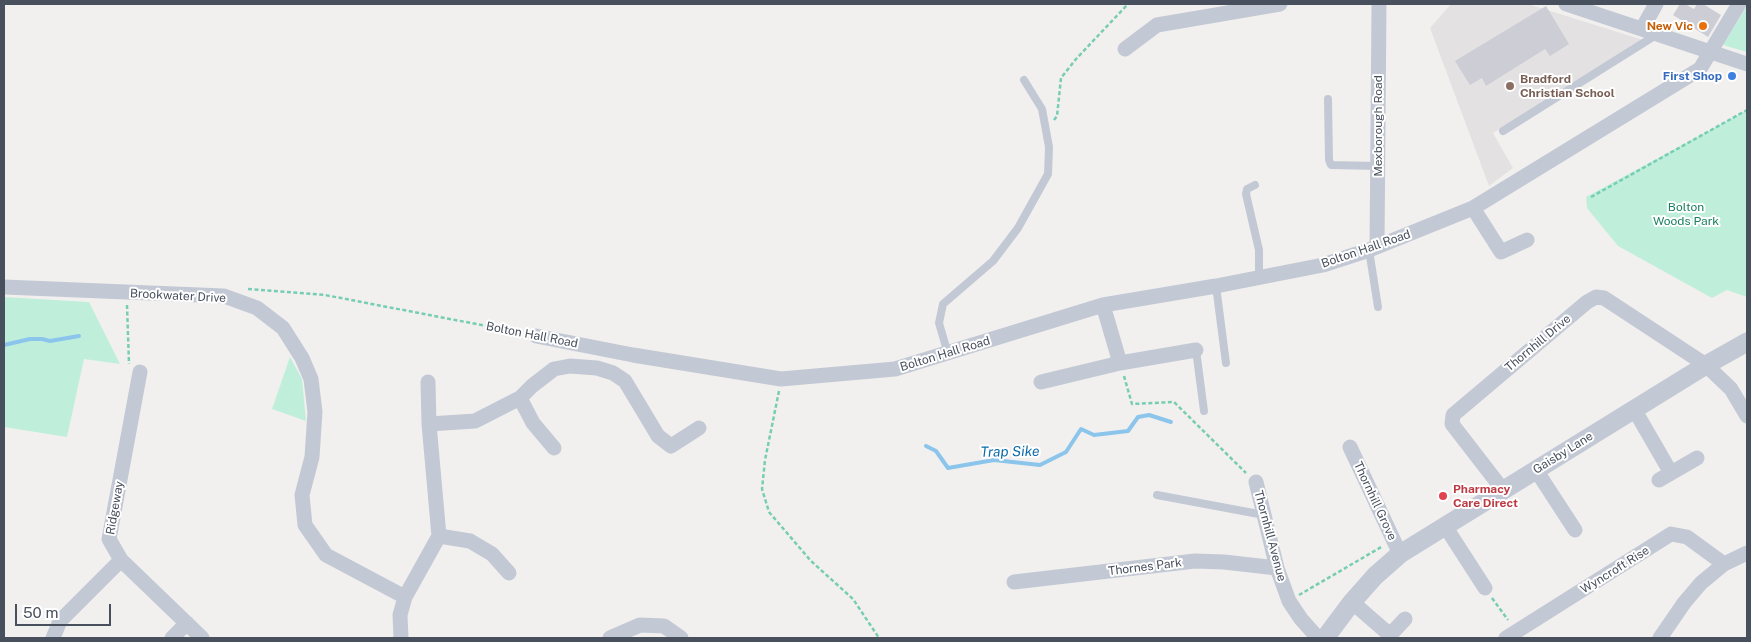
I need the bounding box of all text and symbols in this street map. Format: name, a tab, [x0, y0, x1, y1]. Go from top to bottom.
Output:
place label: New Vic	[1647, 19, 1693, 33]
marker: New Vic	[1697, 20, 1709, 32]
place label: First Shop	[1663, 69, 1722, 83]
marker: First Shop	[1726, 70, 1738, 82]
place label: Bradford Christian School	[1520, 72, 1615, 100]
street label: Mexborough Road	[1371, 75, 1385, 177]
marker: Bradford Christian School	[1504, 80, 1516, 92]
park label: Bolton Woods Park	[1653, 200, 1719, 228]
street label: Bolton Hall Road	[1320, 227, 1412, 271]
street label: Brookwater Drive	[130, 286, 226, 306]
street label: Thornhill Drive	[1502, 311, 1574, 375]
street label: Bolton Hall Road	[485, 319, 579, 351]
street label: Bolton Hall Road	[898, 333, 992, 375]
street label: Gaisby Lane	[1530, 429, 1596, 477]
water label: Trap Sike	[980, 443, 1040, 461]
street label: Thornhill Grove	[1350, 459, 1400, 543]
street label: Ridgeway	[103, 480, 127, 536]
place label: Pharmacy Care Direct	[1453, 482, 1518, 510]
street label: Thornhill Avenue	[1251, 489, 1289, 583]
marker: Pharmacy Care Direct	[1437, 490, 1449, 502]
street label: Wyncroft Rise	[1578, 543, 1652, 597]
street label: Thornes Park	[1108, 555, 1182, 579]
scale bar	[18, 594, 114, 626]
text: 50 m	[23, 604, 58, 621]

